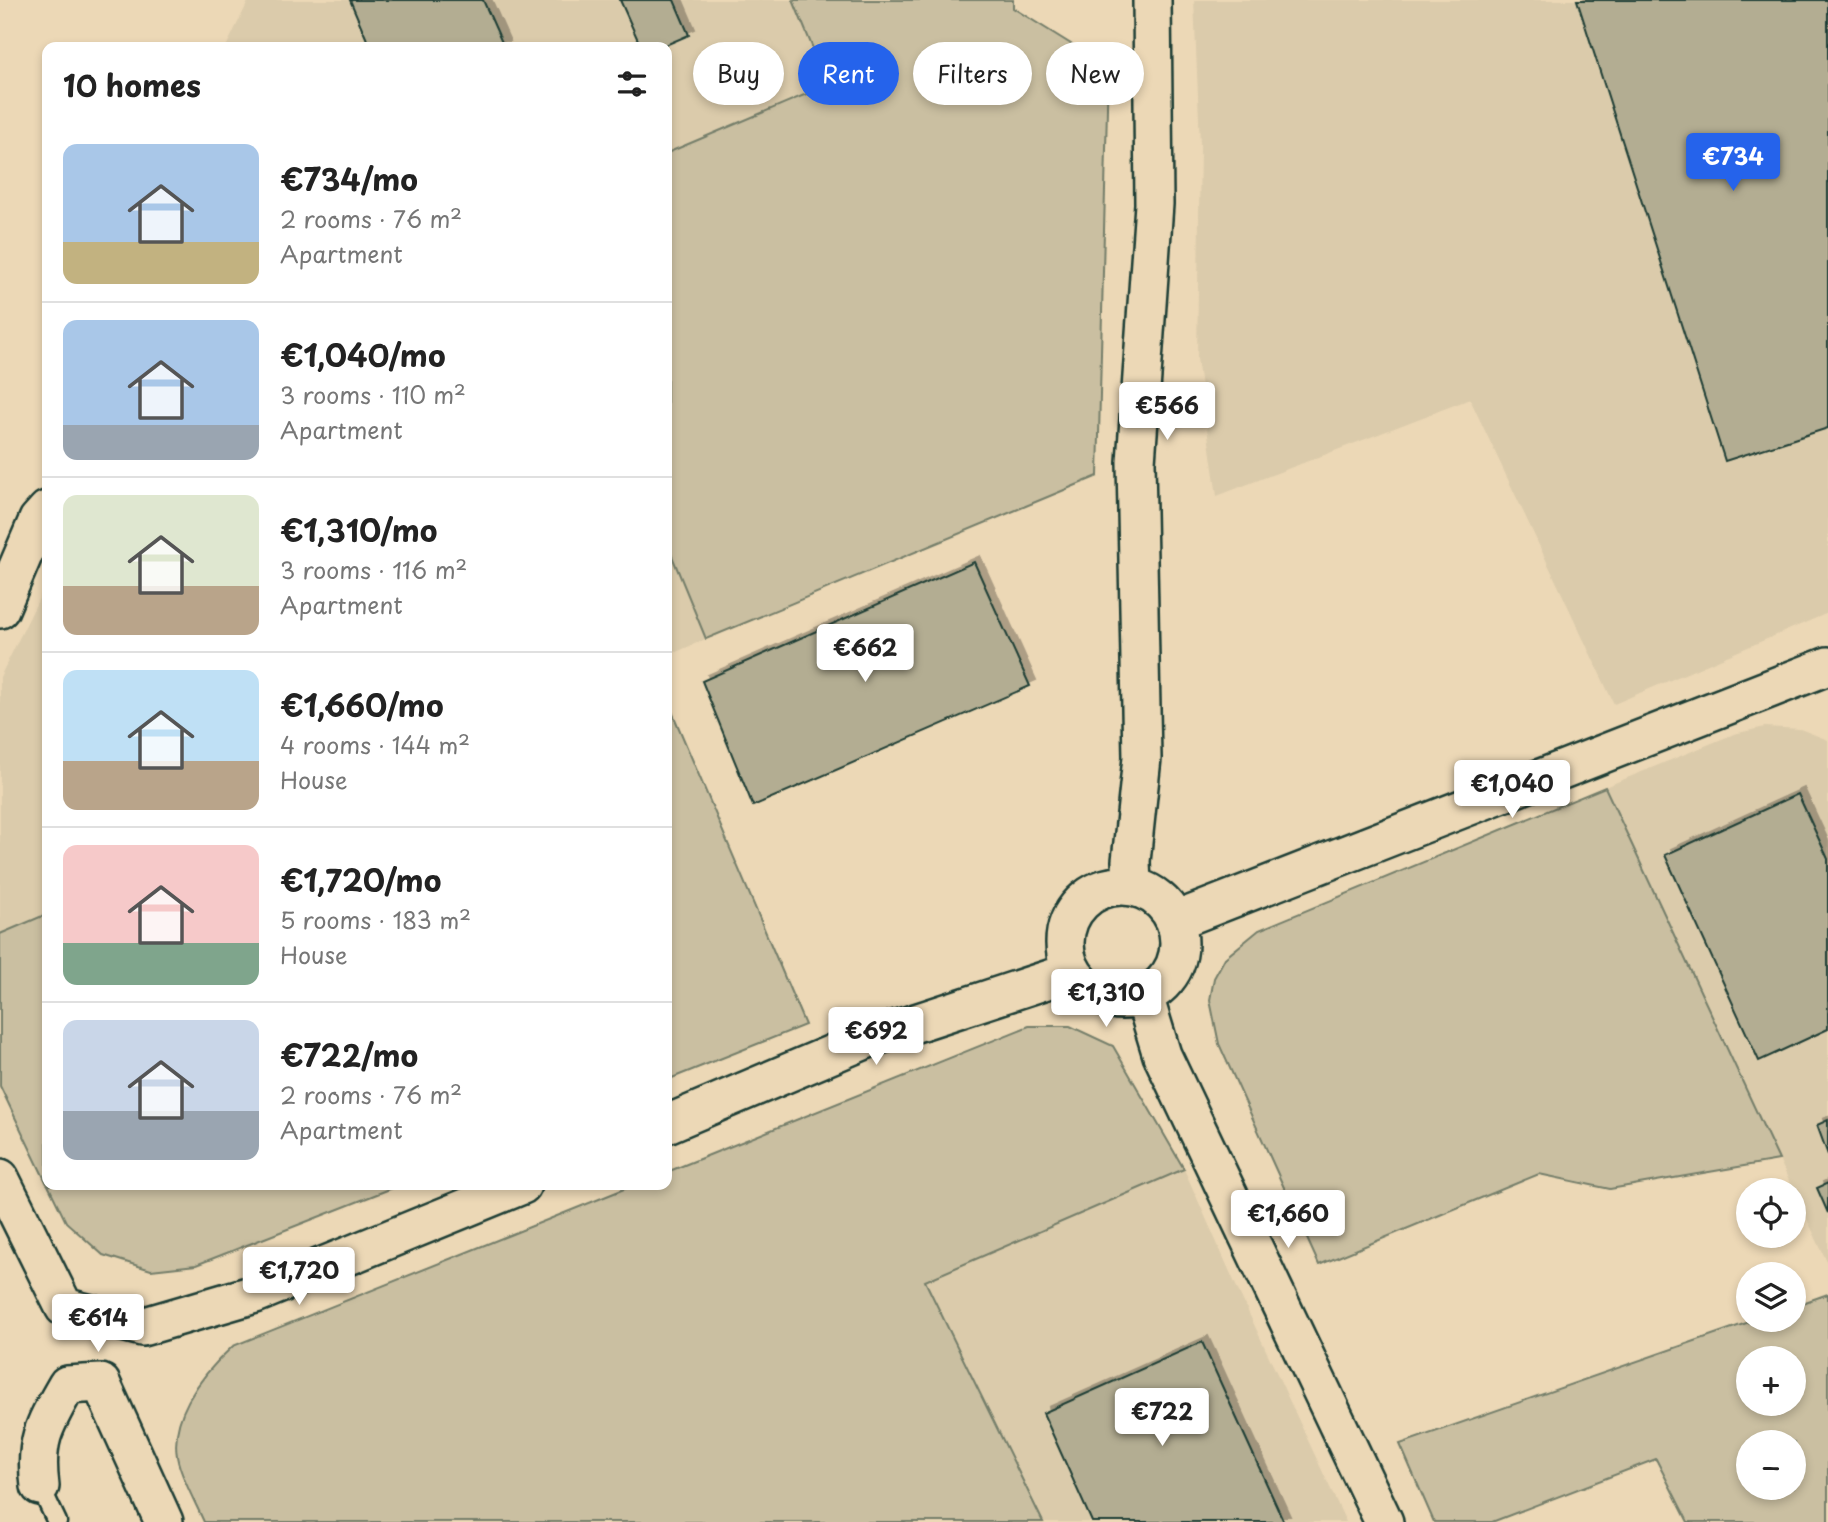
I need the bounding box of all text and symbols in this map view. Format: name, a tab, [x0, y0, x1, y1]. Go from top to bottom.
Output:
chip: Buy	[693, 42, 784, 105]
chip: Rent	[798, 42, 899, 105]
chip: Filters	[913, 42, 1032, 105]
chip: New	[1046, 42, 1144, 105]
text: 10 homes	[63, 62, 201, 107]
icon: filters	[613, 65, 651, 103]
pin: €734	[1692, 134, 1774, 193]
text: €734	[1702, 138, 1764, 173]
text: €734/mo	[280, 156, 418, 201]
icon: home	[119, 172, 203, 256]
text: 2 rooms · 76 m²	[280, 201, 462, 236]
text: Apartment	[280, 236, 403, 271]
text: €1,040/mo	[280, 332, 446, 377]
icon: home	[119, 348, 203, 432]
text: 3 rooms · 110 m²	[280, 377, 466, 412]
pin: €566	[1126, 382, 1208, 442]
text: €566	[1135, 387, 1199, 422]
text: Apartment	[280, 412, 403, 447]
text: €1,310/mo	[280, 507, 437, 552]
icon: home	[119, 523, 203, 607]
text: 3 rooms · 116 m²	[280, 552, 467, 587]
text: Apartment	[280, 587, 403, 622]
pin: €662	[824, 624, 906, 684]
text: €662	[833, 629, 897, 664]
text: €1,660/mo	[280, 682, 444, 727]
icon: home	[119, 698, 203, 782]
text: 4 rooms · 144 m²	[280, 727, 470, 762]
pin: €1,040	[1455, 760, 1569, 820]
text: House	[280, 762, 347, 797]
text: €1,040	[1470, 765, 1554, 800]
text: €1,720/mo	[280, 857, 441, 902]
icon: home	[119, 873, 203, 957]
text: 5 rooms · 183 m²	[280, 902, 471, 937]
text: House	[280, 937, 347, 972]
pin: €1,310	[1049, 970, 1163, 1029]
text: €1,310	[1067, 974, 1145, 1009]
pin: €692	[835, 1007, 917, 1067]
text: €692	[844, 1012, 908, 1047]
text: €722/mo	[280, 1032, 418, 1077]
icon: home	[119, 1048, 203, 1132]
text: 2 rooms · 76 m²	[280, 1077, 462, 1112]
text: Apartment	[280, 1112, 403, 1147]
map controls	[1736, 1178, 1806, 1500]
button: locate	[1736, 1178, 1806, 1248]
pin: €1,660	[1231, 1190, 1345, 1250]
text: €1,660	[1247, 1195, 1329, 1230]
pin: €1,720	[242, 1248, 356, 1307]
text: €1,720	[259, 1252, 339, 1287]
button: layers	[1736, 1262, 1806, 1332]
pin: €614	[57, 1294, 139, 1354]
text: €614	[68, 1299, 128, 1334]
button: +	[1736, 1346, 1806, 1416]
pin: €722	[1121, 1388, 1203, 1448]
text: €722	[1131, 1393, 1193, 1428]
button: −	[1736, 1430, 1806, 1500]

